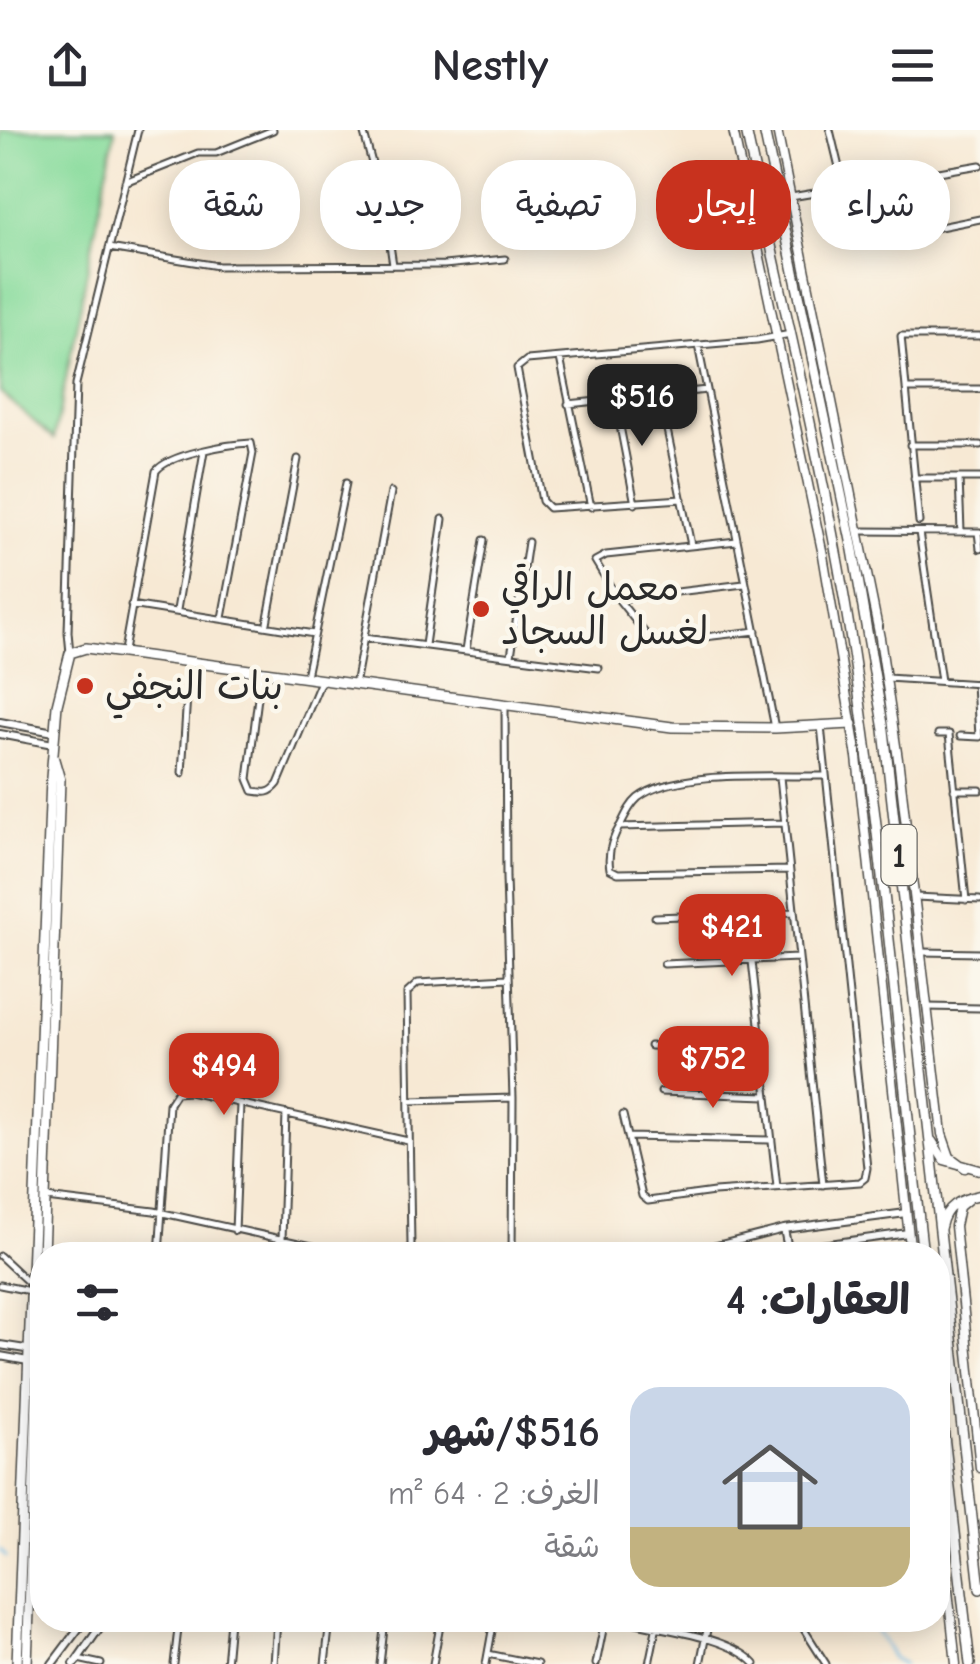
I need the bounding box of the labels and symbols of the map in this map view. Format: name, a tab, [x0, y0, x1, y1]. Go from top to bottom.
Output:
pin: $516	[583, 364, 701, 449]
place label: معمل الراقي لغسل السجاد	[501, 563, 708, 654]
marker: معمل الراقي لغسل السجاد	[470, 598, 492, 620]
place label: بنات النجفي	[105, 665, 283, 719]
marker: بنات النجفي	[74, 675, 96, 697]
road number: 1	[882, 825, 916, 885]
pin: $421	[673, 894, 791, 979]
pin: $752	[654, 1026, 772, 1111]
pin: $494	[165, 1033, 283, 1118]

